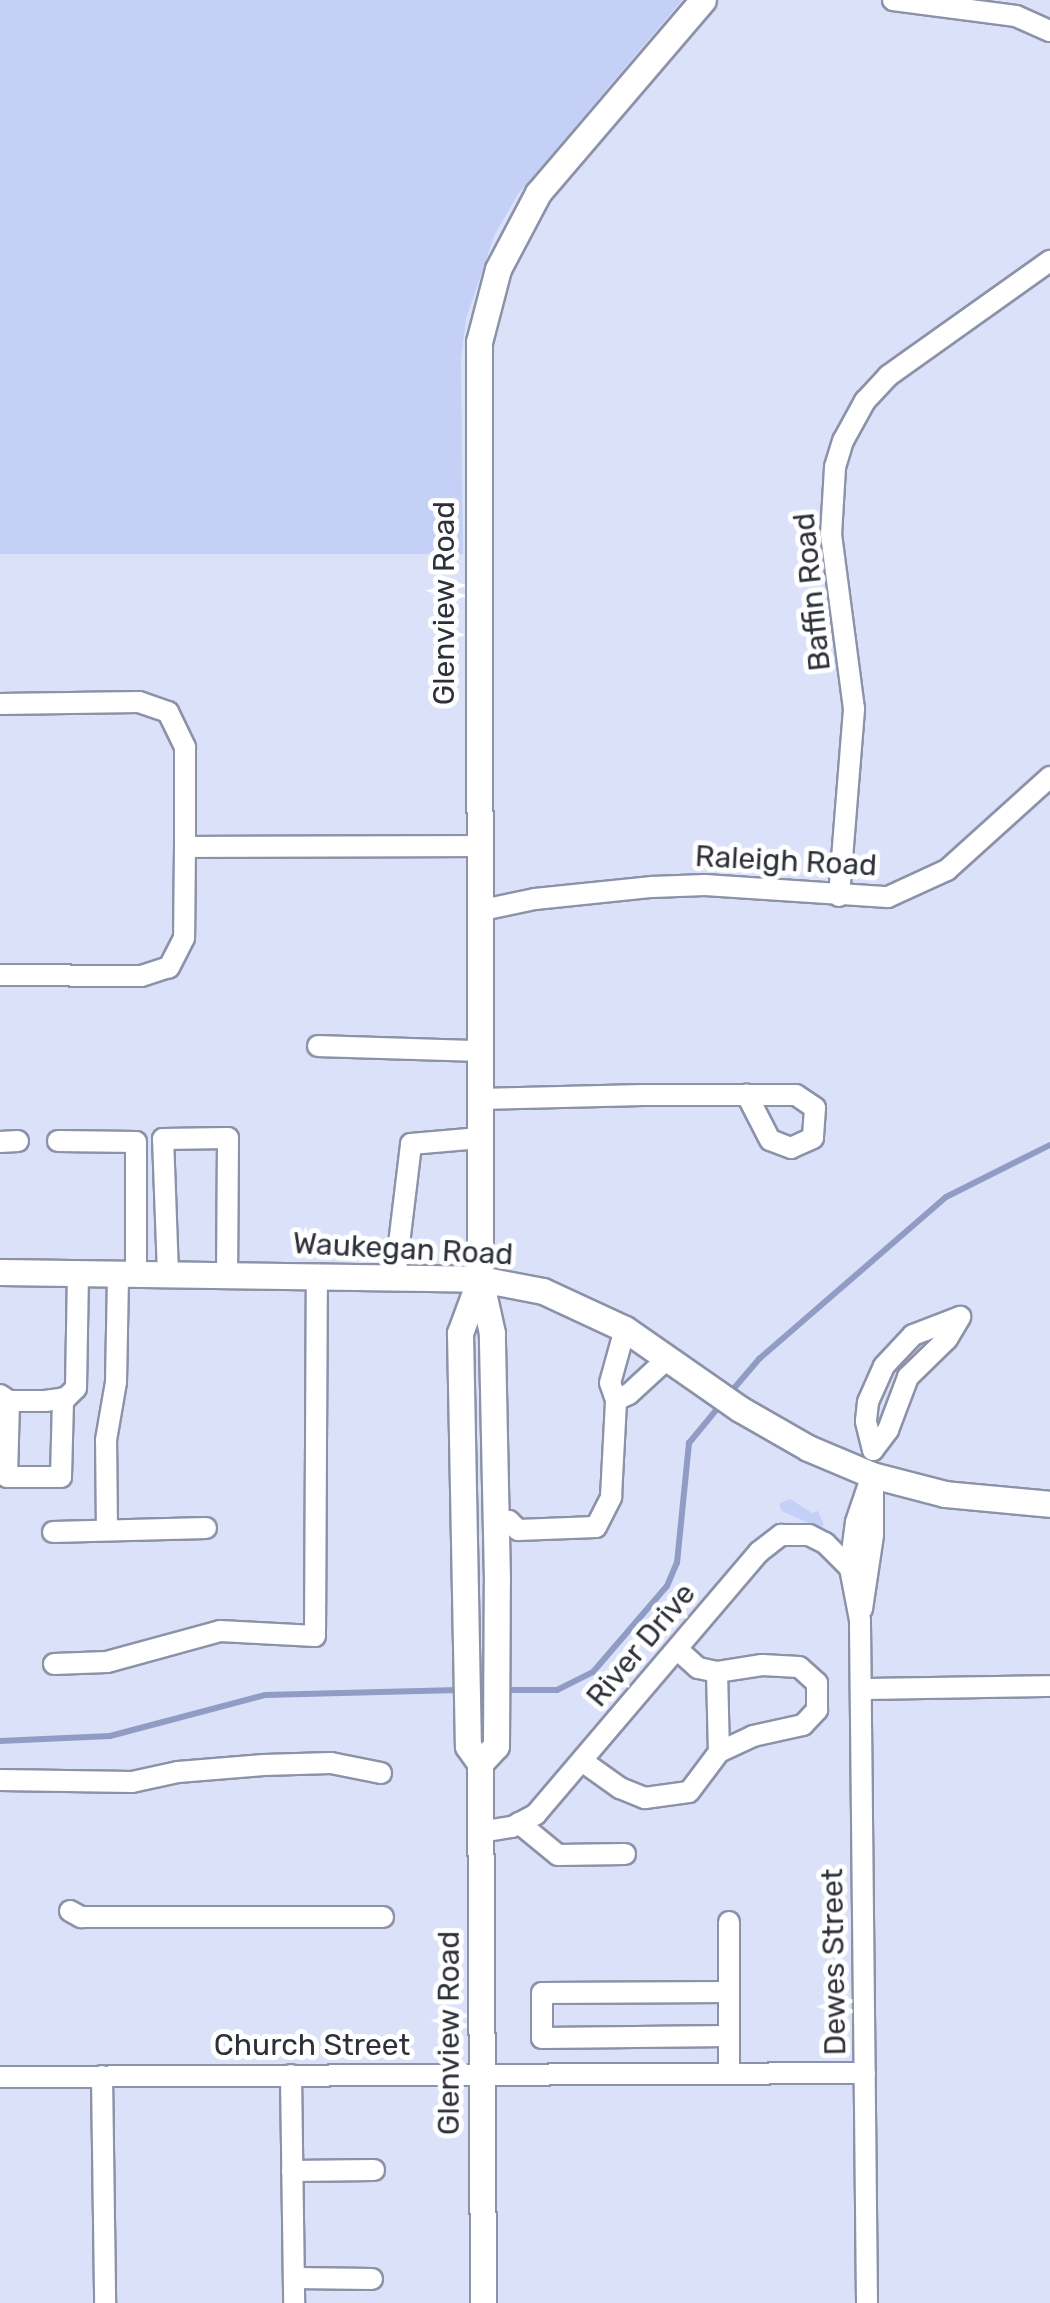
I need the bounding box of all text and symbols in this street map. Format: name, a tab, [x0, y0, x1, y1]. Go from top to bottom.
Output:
street label: Glenview Road	[426, 500, 462, 706]
street label: Baffin Road	[786, 511, 838, 673]
street label: Raleigh Road	[694, 838, 878, 884]
street label: Waukegan Road	[292, 1225, 514, 1273]
street label: River Drive	[579, 1576, 703, 1714]
street label: Dewes Street	[814, 1868, 854, 2056]
street label: Glenview Road	[431, 1930, 467, 2136]
street label: Church Street	[214, 2027, 410, 2063]

